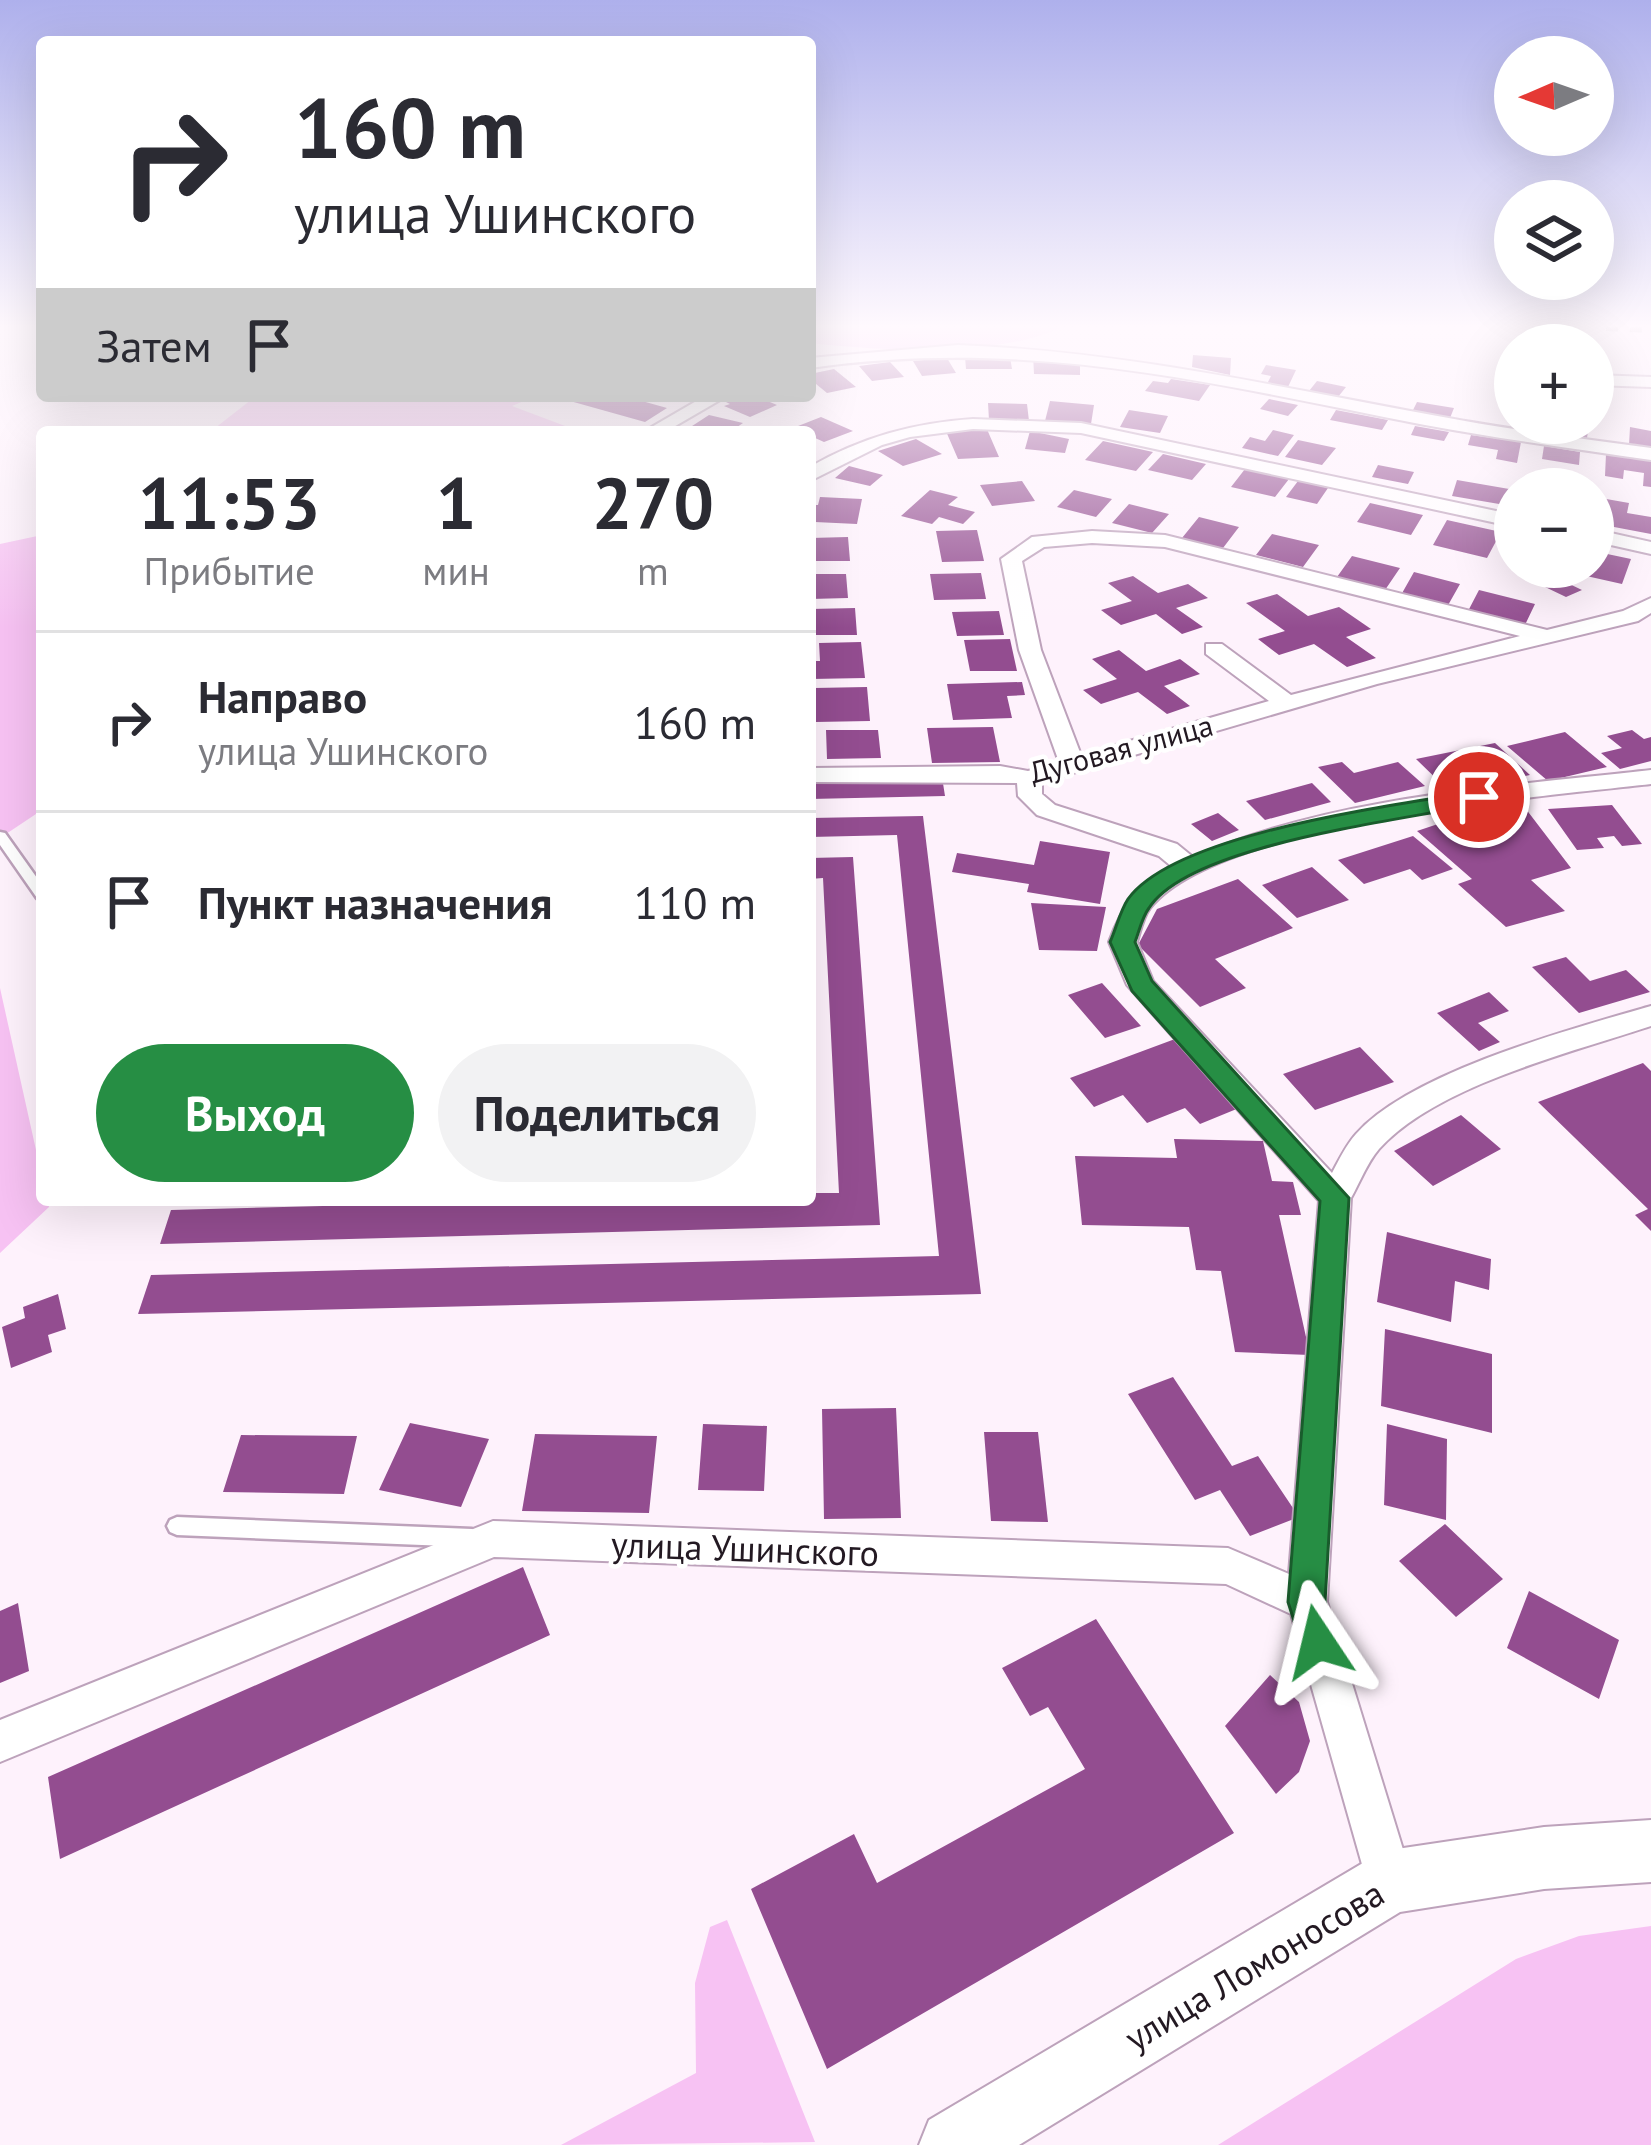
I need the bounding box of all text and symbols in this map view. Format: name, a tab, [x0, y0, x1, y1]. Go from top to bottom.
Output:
north arrow	[1494, 36, 1614, 156]
map controls	[1494, 36, 1614, 588]
text: 160 m	[294, 72, 526, 181]
icon: right	[96, 84, 252, 240]
text: улица Ушинского	[294, 178, 696, 248]
button: layers	[1494, 180, 1614, 300]
icon: arrive	[236, 312, 302, 378]
text: Затем	[96, 316, 212, 374]
button: +	[1494, 324, 1614, 444]
text: 11:53	[138, 456, 321, 549]
text: 1	[436, 456, 477, 549]
text: 270	[592, 456, 714, 549]
button: −	[1494, 468, 1614, 588]
text: Прибытие	[143, 545, 315, 596]
text: мин	[422, 545, 490, 596]
text: m	[637, 545, 669, 596]
text: Направо	[198, 667, 367, 725]
icon: right	[96, 689, 162, 755]
text: 160 m	[634, 693, 756, 751]
street label: Дуговая улица	[1025, 705, 1217, 791]
text: улица Ушинского	[198, 725, 489, 776]
pin	[1428, 746, 1530, 848]
icon: arrive	[1446, 764, 1512, 830]
icon: arrive	[96, 869, 162, 935]
text: Пункт назначения	[198, 873, 552, 931]
text: 110 m	[634, 873, 756, 931]
button: Выход	[96, 1044, 414, 1182]
button: Поделиться	[438, 1044, 756, 1182]
street label: улица Ушинского	[610, 1520, 880, 1576]
position arrow	[1255, 1579, 1381, 1705]
street label: улица Ломоносова	[1116, 1869, 1392, 2061]

